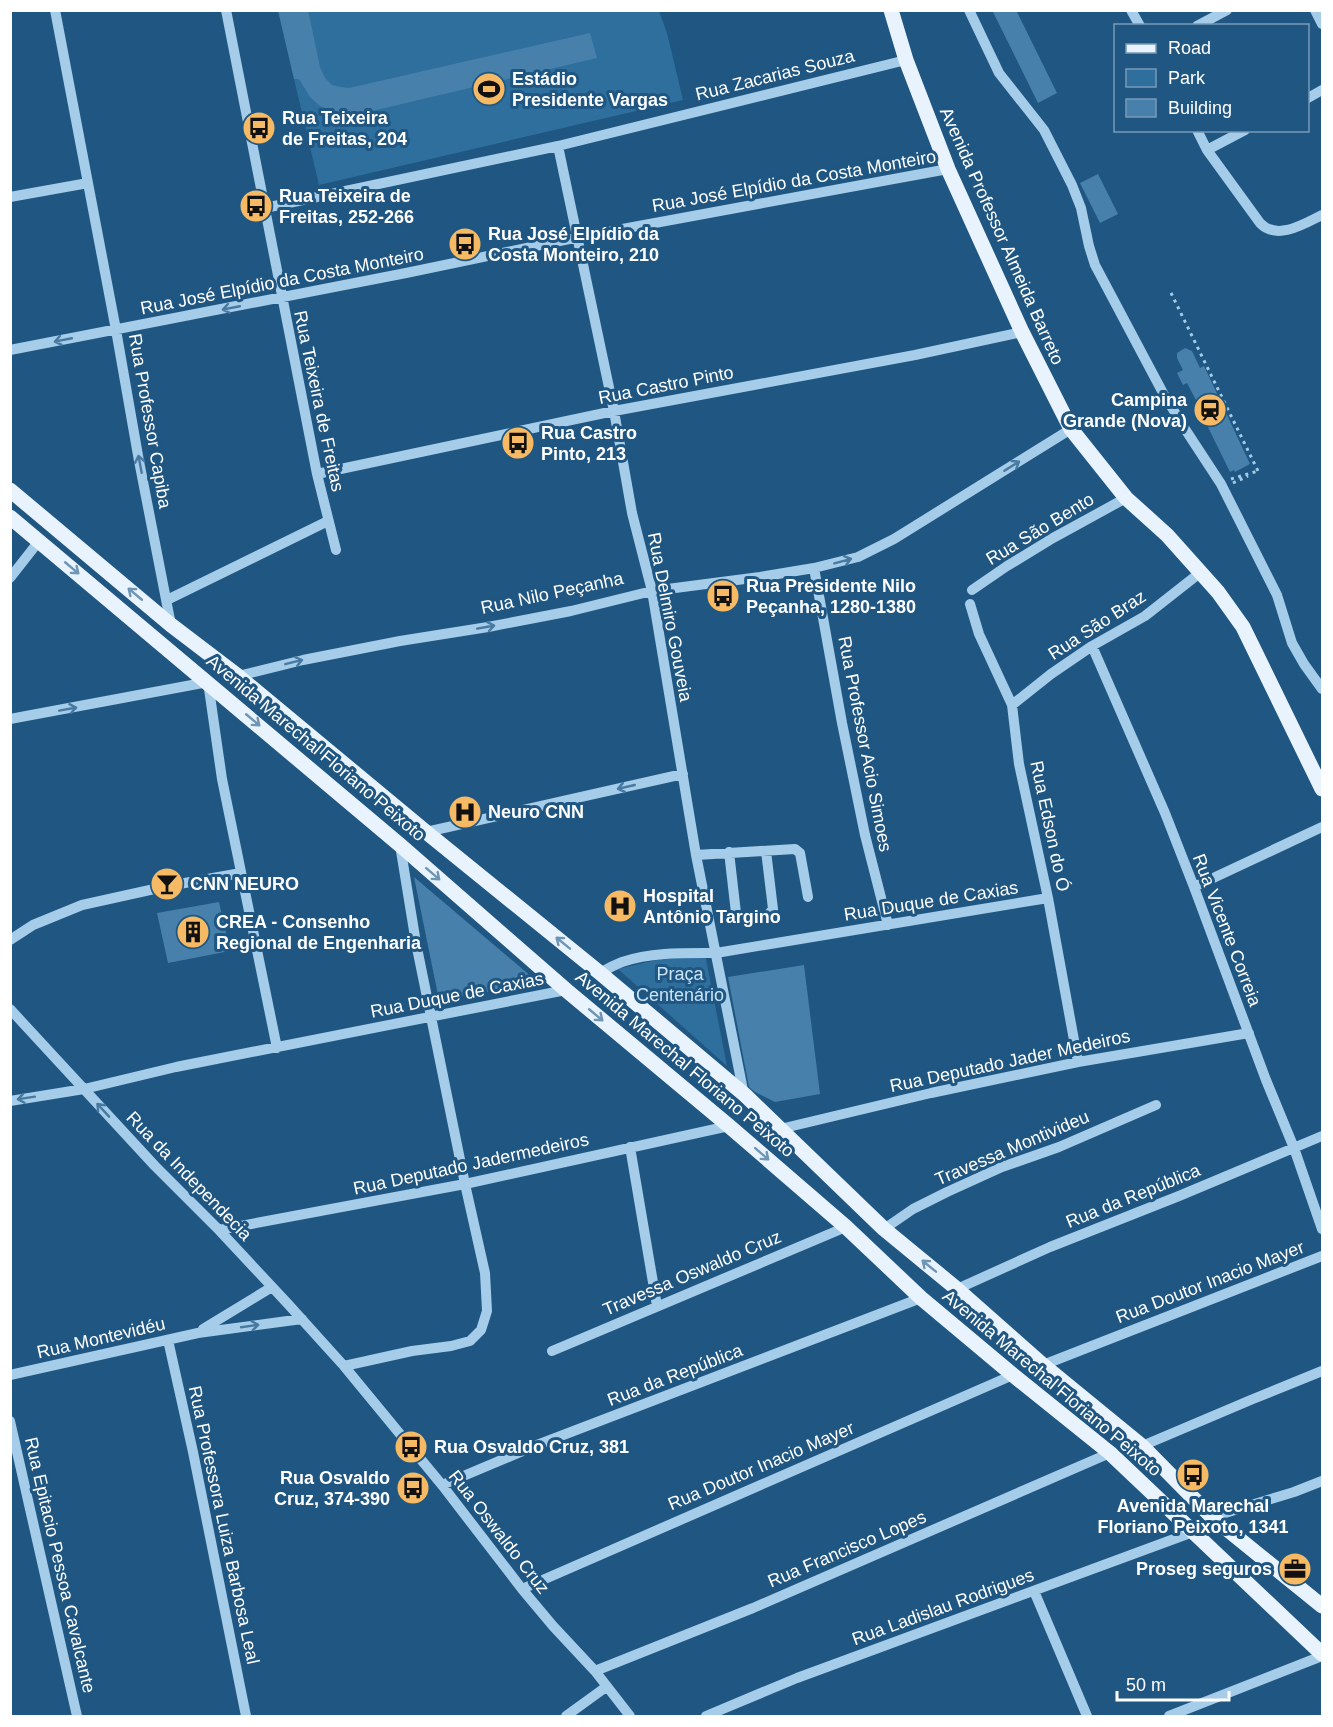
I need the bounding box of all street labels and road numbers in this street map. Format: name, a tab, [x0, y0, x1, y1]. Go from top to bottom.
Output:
street label: Rua Zacarias Souza	[693, 45, 857, 104]
street label: Avenida Professor Almeida Barreto	[936, 104, 1068, 368]
street label: Rua José Elpídio da Costa Monteiro	[650, 146, 938, 216]
street label: Rua José Elpídio da Costa Monteiro	[139, 244, 425, 318]
street label: Rua Teixeira de Freitas	[290, 309, 348, 493]
street label: Rua Professor Capiba	[125, 332, 175, 511]
street label: Rua Castro Pinto	[597, 362, 735, 408]
street label: Rua São Bento	[983, 489, 1097, 569]
street label: Rua Delmiro Gouveia	[644, 531, 696, 704]
street label: Rua Nilo Peçanha	[479, 568, 626, 618]
street label: Rua São Braz	[1045, 586, 1149, 664]
street label: Rua Professor Acio Simoes	[834, 635, 896, 853]
street label: Avenida Marechal Floriano Peixoto	[203, 651, 429, 845]
street label: Rua Edson do Ó	[1026, 759, 1075, 893]
street label: Rua Vicente Correia	[1189, 851, 1266, 1010]
street label: Rua Duque de Caxias	[842, 877, 1020, 925]
street label: Avenida Marechal Floriano Peixoto	[572, 967, 798, 1161]
street label: Rua Duque de Caxias	[369, 968, 545, 1022]
street label: Rua Deputado Jader Medeiros	[888, 1026, 1132, 1096]
street label: Travessa Montivideu	[932, 1106, 1092, 1190]
street label: Rua da Independecia	[122, 1107, 256, 1245]
street label: Rua Deputado Jadermedeiros	[351, 1129, 591, 1199]
street label: Rua da República	[1063, 1160, 1204, 1232]
street label: Travessa Oswaldo Cruz	[600, 1226, 784, 1320]
street label: Rua Doutor Inacio Mayer	[1113, 1237, 1307, 1327]
street label: Avenida Marechal Floriano Peixoto	[939, 1286, 1165, 1480]
street label: Rua Montevidéu	[35, 1314, 167, 1362]
street label: Rua da República	[605, 1340, 746, 1410]
street label: Rua Professora Luiza Barbosa Leal	[185, 1384, 263, 1666]
street label: Rua Doutor Inacio Mayer	[665, 1418, 857, 1514]
street label: Rua Epitacio Pessoa Cavalcante	[21, 1435, 99, 1695]
street label: Rua Oswaldo Cruz	[445, 1466, 553, 1598]
street label: Rua Francisco Lopes	[765, 1507, 929, 1591]
street label: Rua Ladislau Rodrigues	[849, 1565, 1037, 1649]

